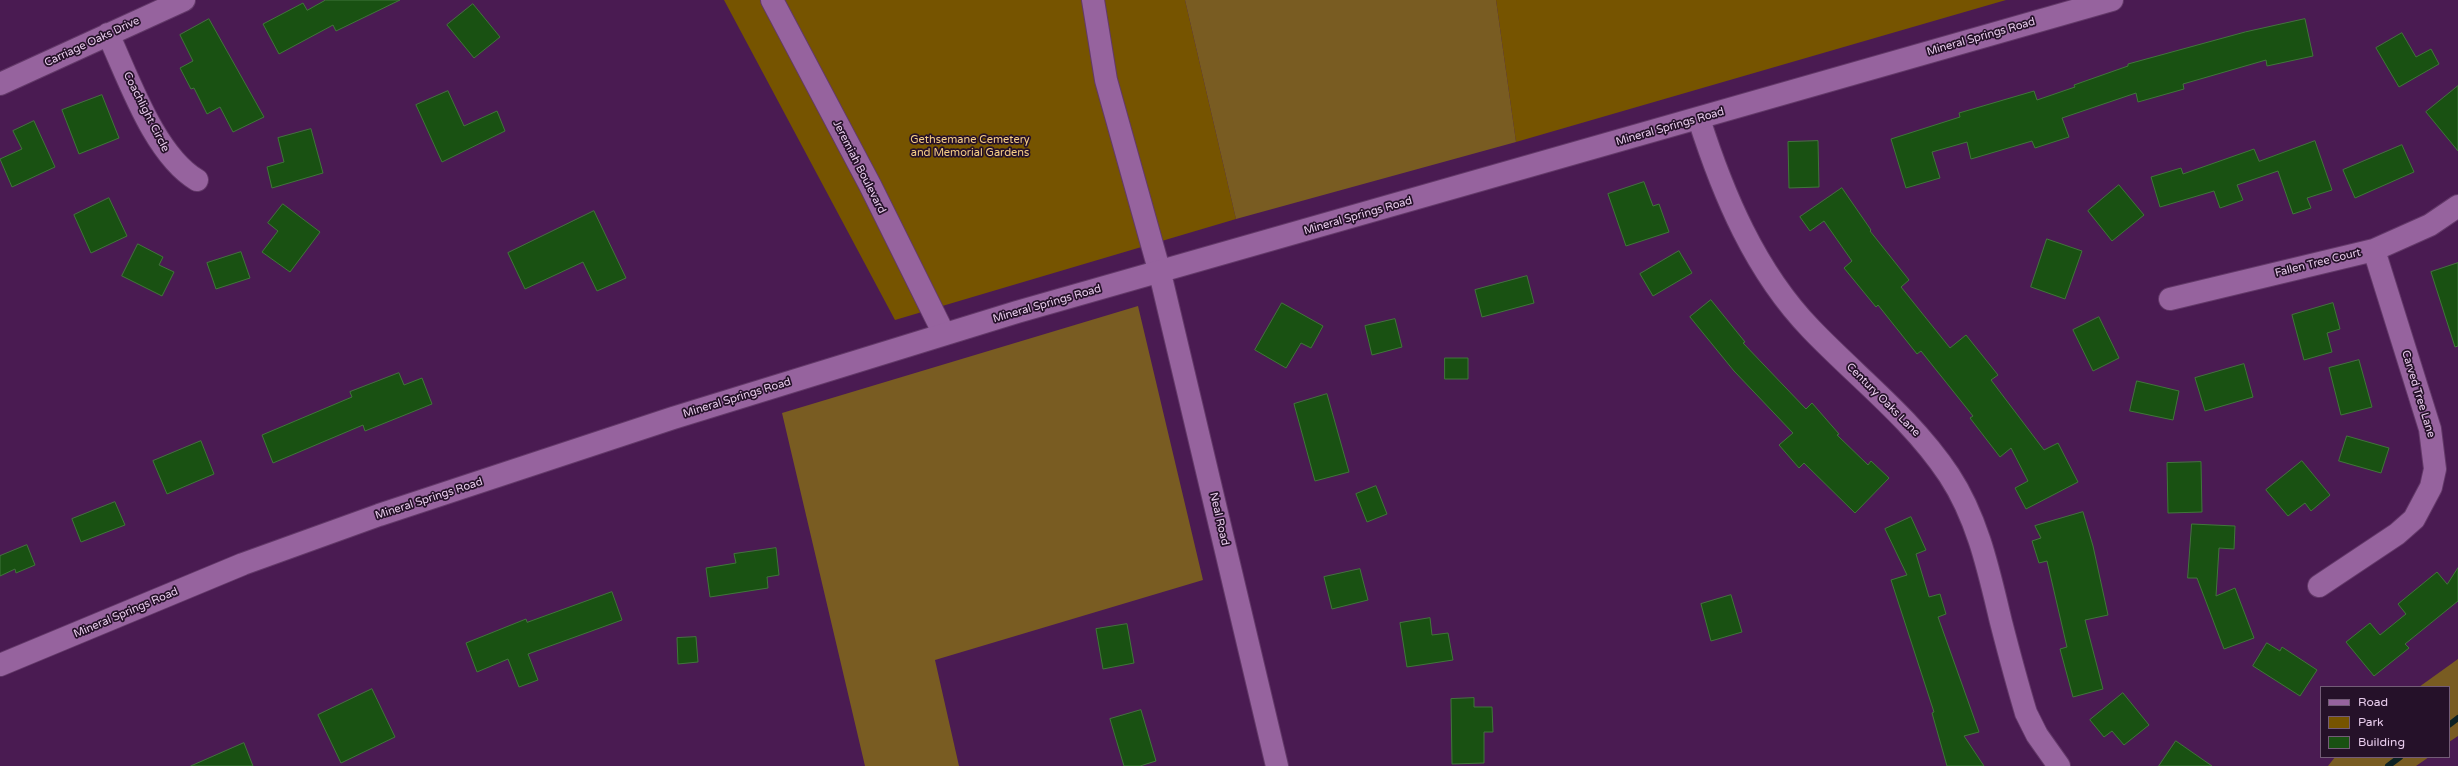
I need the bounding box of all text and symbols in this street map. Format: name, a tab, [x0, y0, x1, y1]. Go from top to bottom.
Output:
street label: Carriage Oaks Drive	[42, 14, 142, 70]
street label: Mineral Springs Road	[1925, 15, 2037, 59]
street label: Coachlight Circle	[120, 70, 172, 154]
street label: Mineral Springs Road	[1614, 105, 1726, 149]
street label: Jeremiah Boulevard	[830, 118, 888, 216]
park label: Gethsemane Cemetery and Memorial Gardens	[910, 133, 1030, 159]
street label: Mineral Springs Road	[1302, 194, 1414, 238]
street label: Fallen Tree Court	[2274, 246, 2362, 280]
street label: Mineral Springs Road	[991, 282, 1103, 326]
street label: Carved Tree Lane	[2398, 349, 2438, 439]
street label: Century Oaks Lane	[1843, 360, 1923, 440]
street label: Mineral Springs Road	[681, 375, 793, 421]
street label: Mineral Springs Road	[374, 475, 484, 523]
street label: Neal Road	[1206, 491, 1232, 547]
street label: Mineral Springs Road	[72, 585, 180, 641]
legend	[2320, 686, 2450, 758]
text: Road	[2358, 695, 2388, 709]
text: Park	[2358, 715, 2384, 729]
text: Building	[2358, 735, 2405, 749]

